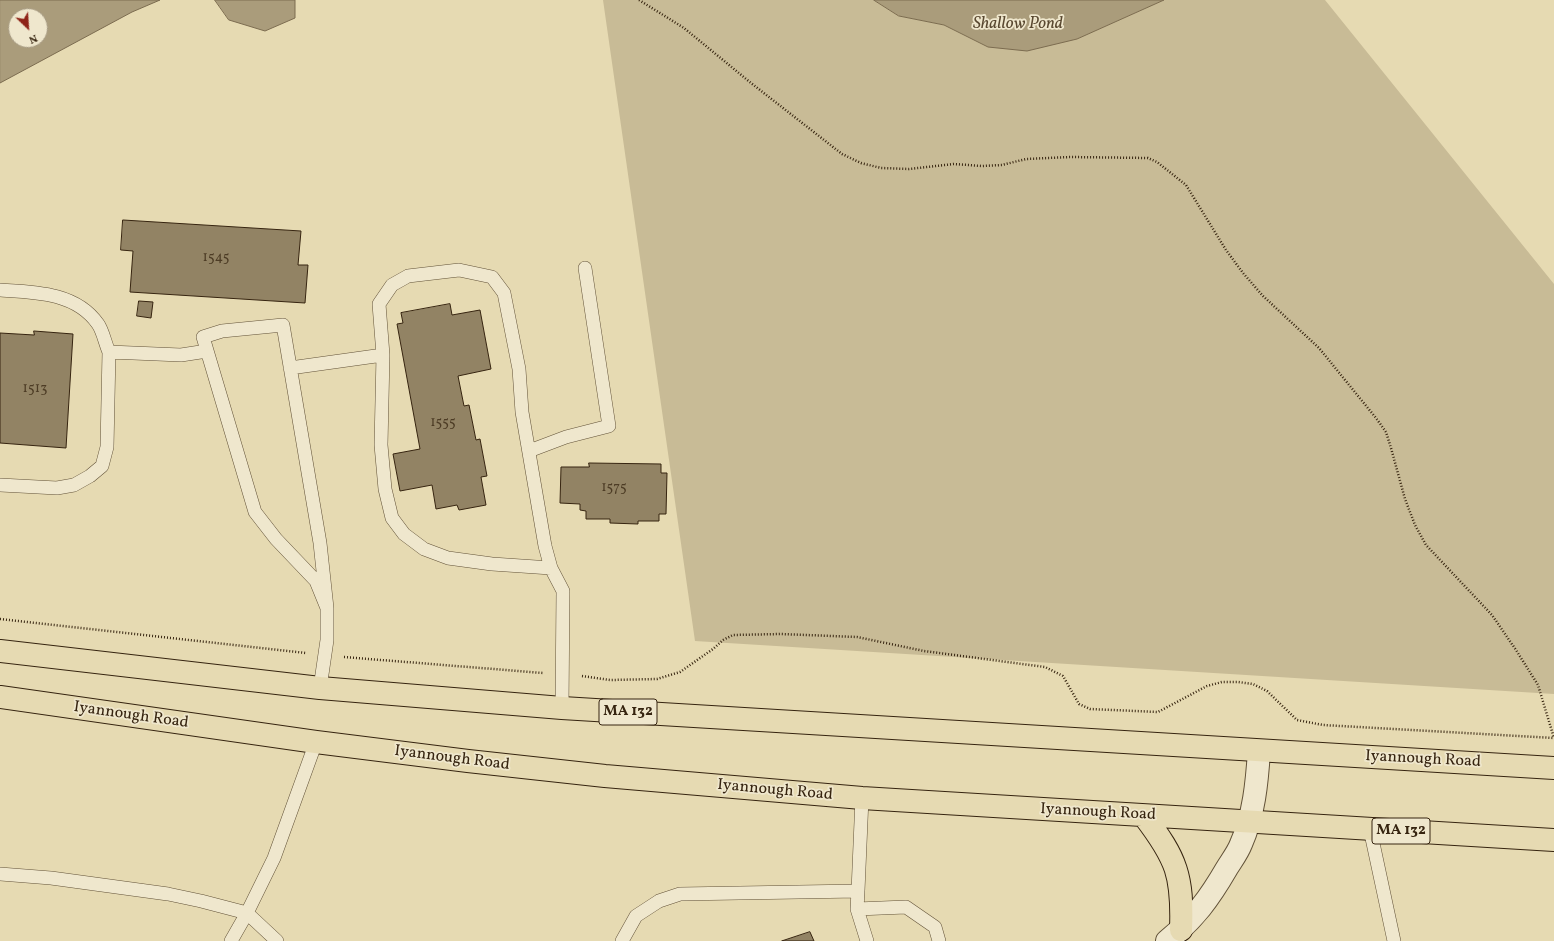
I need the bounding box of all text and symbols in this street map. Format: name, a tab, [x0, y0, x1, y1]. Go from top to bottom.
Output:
north arrow	[8, 8, 48, 48]
water label: Shallow Pond	[973, 15, 1063, 35]
text: N	[26, 30, 40, 47]
house number: 1545	[203, 250, 229, 266]
house number: 1513	[23, 381, 47, 397]
house number: 1555	[430, 415, 456, 431]
house number: 1575	[601, 480, 627, 496]
street label: Iyannough Road	[72, 698, 190, 734]
road number: MA 132	[599, 699, 657, 725]
street label: Iyannough Road	[393, 742, 511, 776]
street label: Iyannough Road	[1365, 747, 1481, 773]
street label: Iyannough Road	[716, 776, 834, 806]
street label: Iyannough Road	[1040, 800, 1156, 826]
road number: MA 132	[1372, 818, 1430, 844]

